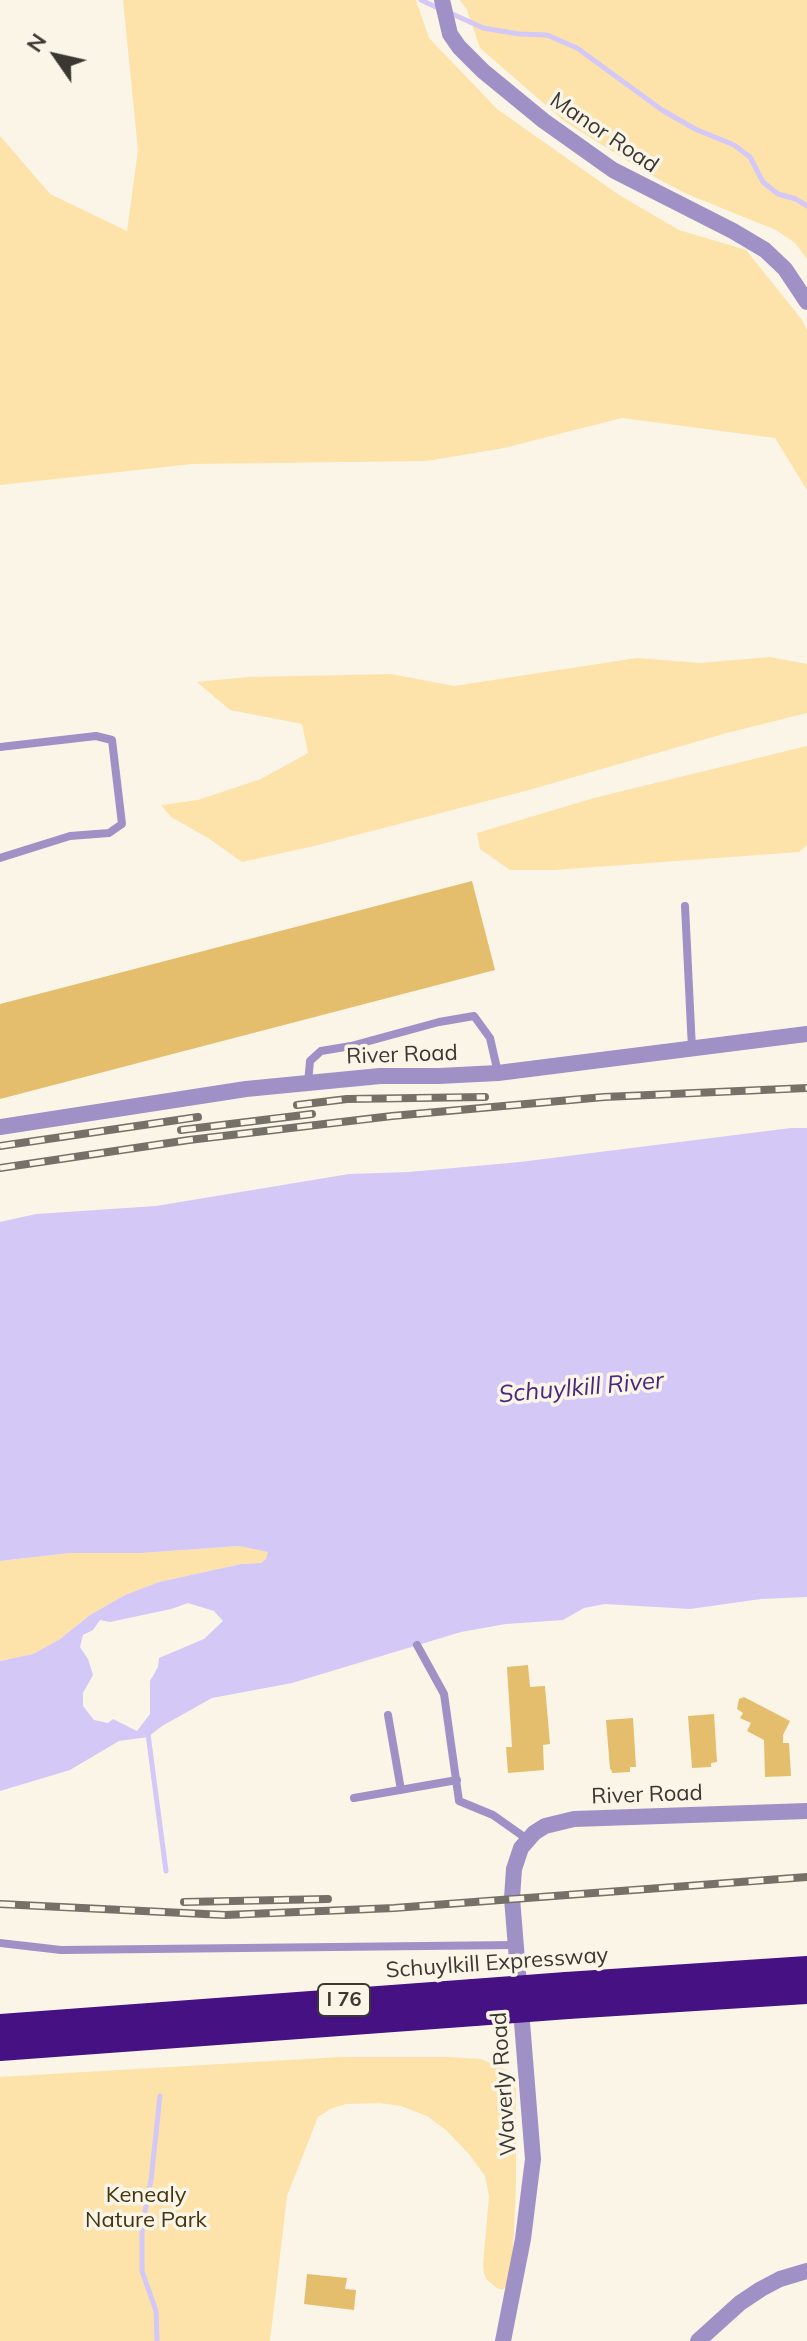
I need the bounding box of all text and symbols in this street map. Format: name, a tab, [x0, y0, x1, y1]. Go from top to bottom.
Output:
north arrow	[16, 16, 96, 96]
text: N	[20, 28, 52, 57]
street label: Manor Road	[545, 87, 663, 179]
street label: River Road	[346, 1040, 458, 1070]
water label: Schuylkill River	[497, 1366, 665, 1410]
street label: River Road	[591, 1780, 703, 1810]
street label: Schuylkill Expressway	[385, 1942, 609, 1984]
road number: I 76	[318, 1984, 370, 2016]
street label: Waverly Road	[486, 2011, 522, 2157]
park label: Kenealy Nature Park	[85, 2182, 207, 2234]

